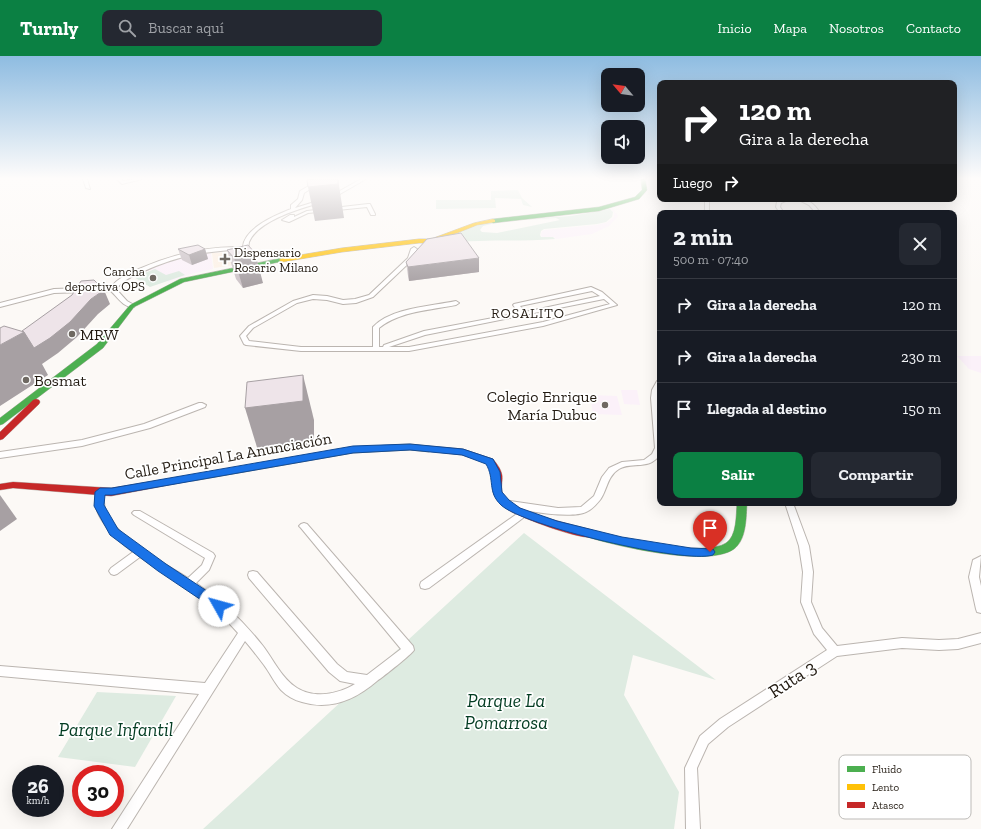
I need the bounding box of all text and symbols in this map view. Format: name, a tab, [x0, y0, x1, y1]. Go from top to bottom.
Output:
search box	[102, 10, 382, 46]
text: Turnly	[20, 17, 78, 40]
icon: search	[116, 17, 138, 39]
text: Buscar aquí	[148, 19, 224, 37]
text: Inicio	[718, 20, 752, 37]
text: Mapa	[774, 20, 807, 37]
text: Nosotros	[829, 20, 884, 37]
text: Contacto	[906, 20, 961, 37]
north arrow	[601, 68, 645, 112]
map controls	[601, 68, 645, 164]
text: 120 m	[739, 94, 811, 127]
icon: right	[673, 96, 725, 148]
button: sound	[601, 120, 645, 164]
text: Gira a la derecha	[739, 128, 869, 150]
icon: right	[720, 172, 742, 194]
text: Luego	[673, 174, 712, 192]
text: 2 min	[673, 222, 733, 251]
button: close	[899, 223, 941, 265]
place label: Dispensario Rosario Milano	[234, 245, 319, 275]
text: 500 m · 07:40	[673, 252, 749, 267]
marker: Dispensario Rosario Milano	[219, 253, 231, 265]
place label: Cancha deportiva OPS	[65, 264, 146, 294]
marker: Cancha deportiva OPS	[148, 273, 158, 283]
icon: right	[673, 294, 695, 316]
text: Gira a la derecha	[707, 296, 817, 314]
text: 120 m	[903, 296, 941, 314]
district label: ROSALITO	[491, 305, 565, 322]
place label: MRW	[80, 325, 119, 344]
marker: MRW	[67, 329, 77, 339]
icon: right	[673, 346, 695, 368]
text: Gira a la derecha	[707, 348, 817, 366]
text: 230 m	[901, 348, 941, 366]
place label: Bosmat	[34, 371, 86, 390]
marker: Bosmat	[21, 375, 31, 385]
place label: Colegio Enrique María Dubuc	[487, 387, 597, 424]
icon: arrive	[673, 398, 695, 420]
marker: Colegio Enrique María Dubuc	[600, 400, 610, 410]
text: Llegada al destino	[707, 400, 827, 418]
text: 150 m	[903, 400, 941, 418]
street label: Calle Principal La Anunciación	[123, 428, 334, 484]
button: Salir	[673, 452, 803, 498]
button: Compartir	[811, 452, 941, 498]
pin	[693, 511, 727, 552]
icon: arrive	[699, 517, 721, 539]
position arrow	[198, 585, 240, 627]
street label: Ruta 3	[764, 655, 820, 703]
park label: Parque La Pomarrosa	[464, 689, 548, 734]
park label: Parque Infantil	[59, 718, 173, 741]
legend	[839, 755, 971, 819]
text: Fluido	[872, 763, 902, 776]
speed limit sign: 30	[72, 765, 124, 817]
text: 26	[27, 774, 49, 798]
text: Lento	[872, 781, 900, 794]
text: km/h	[27, 795, 49, 807]
text: Atasco	[872, 799, 904, 812]

